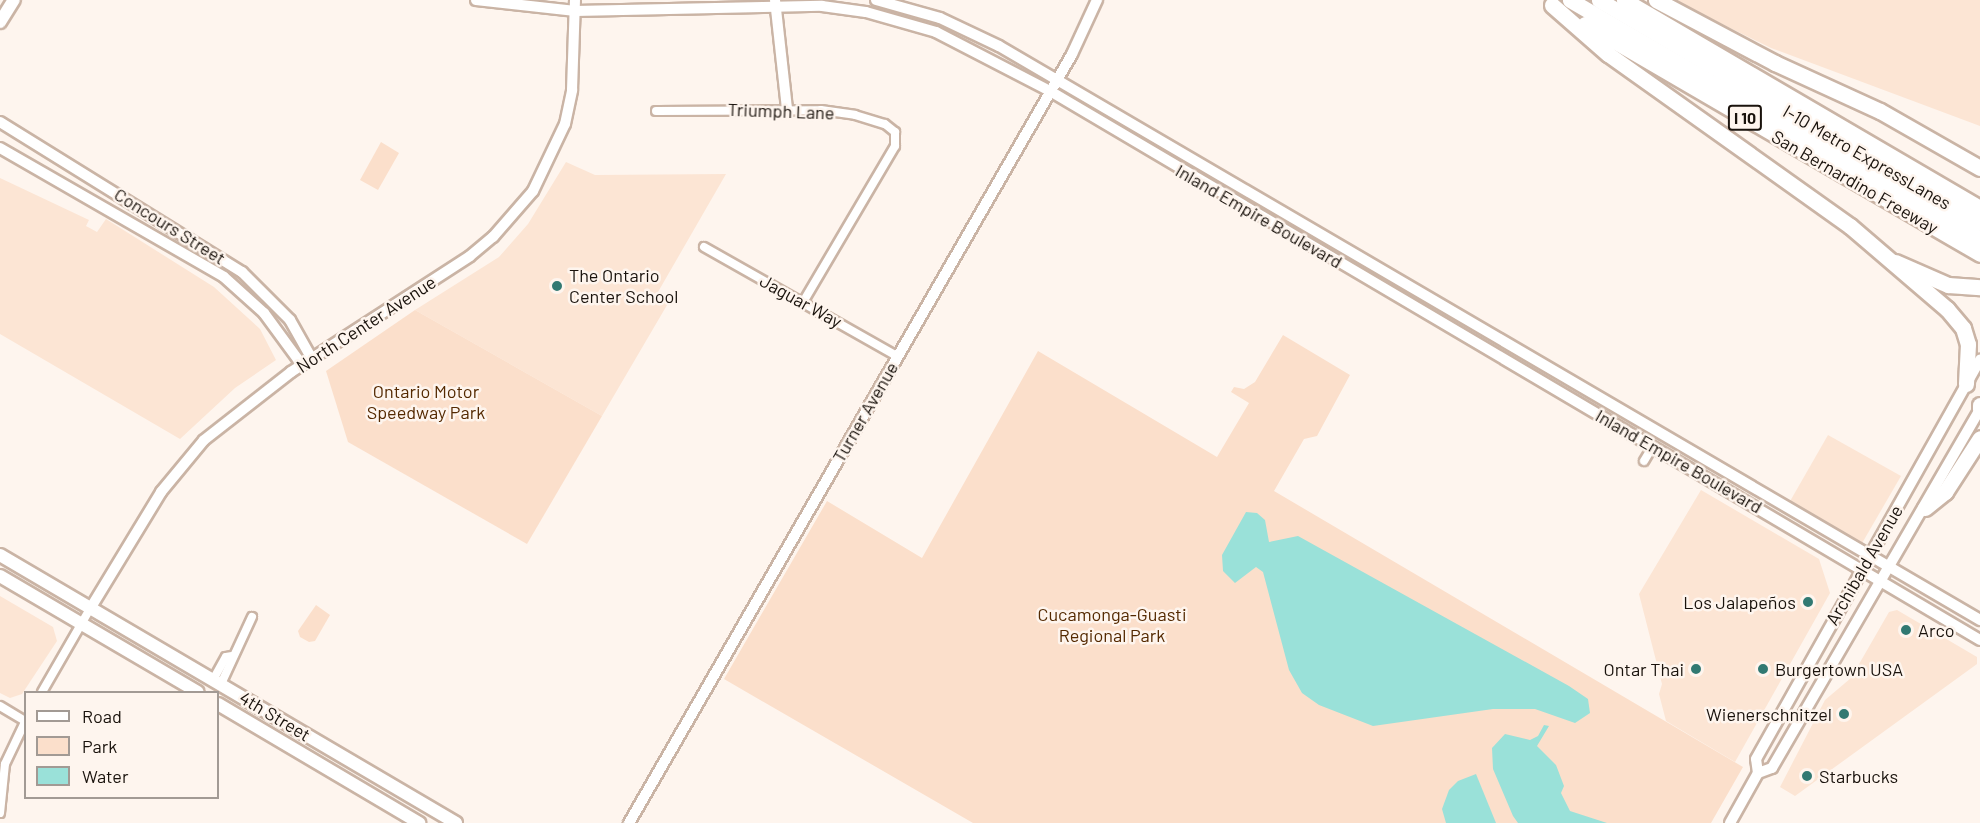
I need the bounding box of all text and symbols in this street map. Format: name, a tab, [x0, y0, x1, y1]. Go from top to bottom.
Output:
street label: Triumph Lane	[727, 98, 835, 124]
street label: I-10 Metro ExpressLanes	[1779, 100, 1955, 214]
road number: I 10	[1727, 105, 1763, 131]
street label: San Bernardino Freeway	[1768, 125, 1942, 239]
street label: Inland Empire Boulevard	[1172, 159, 1346, 273]
street label: Concours Street	[110, 183, 230, 269]
place label: The Ontario Center School	[569, 265, 678, 308]
street label: Jaguar Way	[756, 270, 846, 332]
street label: North Center Avenue	[292, 271, 440, 377]
marker: The Ontario Center School	[550, 279, 564, 293]
street label: Turner Avenue	[828, 358, 902, 466]
park label: Ontario Motor Speedway Park	[367, 381, 485, 424]
street label: Inland Empire Boulevard	[1592, 404, 1766, 518]
street label: Archibald Avenue	[1821, 501, 1907, 629]
place label: Los Jalapeños	[1683, 591, 1796, 613]
marker: Los Jalapeños	[1801, 595, 1815, 609]
park label: Cucamonga-Guasti Regional Park	[1038, 604, 1186, 646]
place label: Arco	[1918, 619, 1955, 641]
marker: Arco	[1899, 623, 1913, 637]
place label: Ontar Thai	[1603, 658, 1684, 680]
place label: Burgertown USA	[1775, 658, 1903, 680]
marker: Ontar Thai	[1689, 662, 1703, 676]
marker: Burgertown USA	[1756, 662, 1770, 676]
street label: 4th Street	[236, 686, 314, 746]
legend	[24, 691, 219, 799]
place label: Wienerschnitzel	[1706, 703, 1832, 725]
text: Road	[82, 705, 122, 727]
marker: Wienerschnitzel	[1837, 707, 1851, 721]
text: Park	[82, 735, 117, 757]
text: Water	[82, 765, 129, 787]
place label: Starbucks	[1819, 765, 1898, 787]
marker: Starbucks	[1800, 769, 1814, 783]

